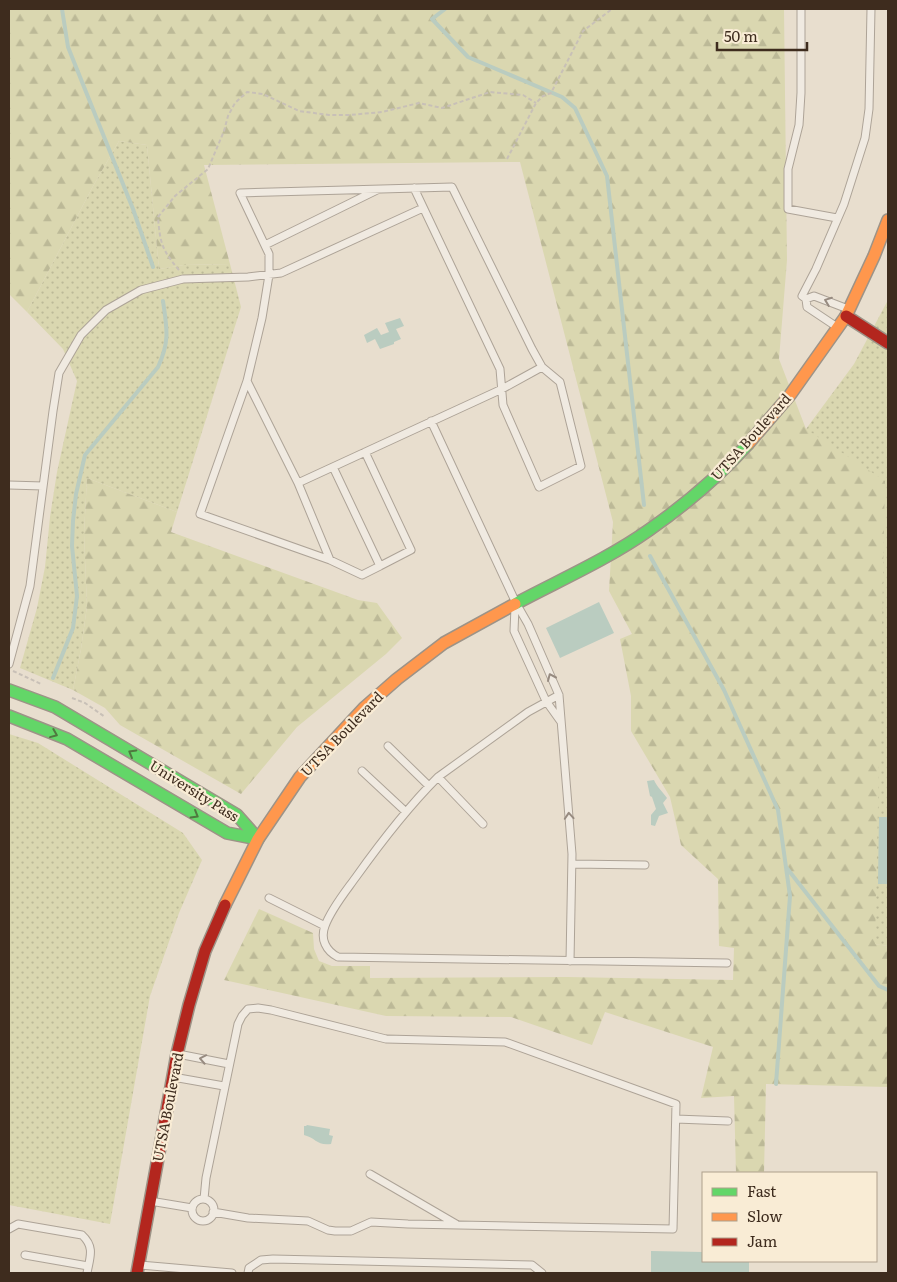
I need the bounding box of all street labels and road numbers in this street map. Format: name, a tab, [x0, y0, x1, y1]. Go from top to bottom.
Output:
street label: UTSA Boulevard	[706, 388, 795, 484]
street label: UTSA Boulevard	[296, 686, 387, 780]
street label: University Pass	[146, 755, 243, 826]
street label: UTSA Boulevard	[147, 1050, 188, 1163]

